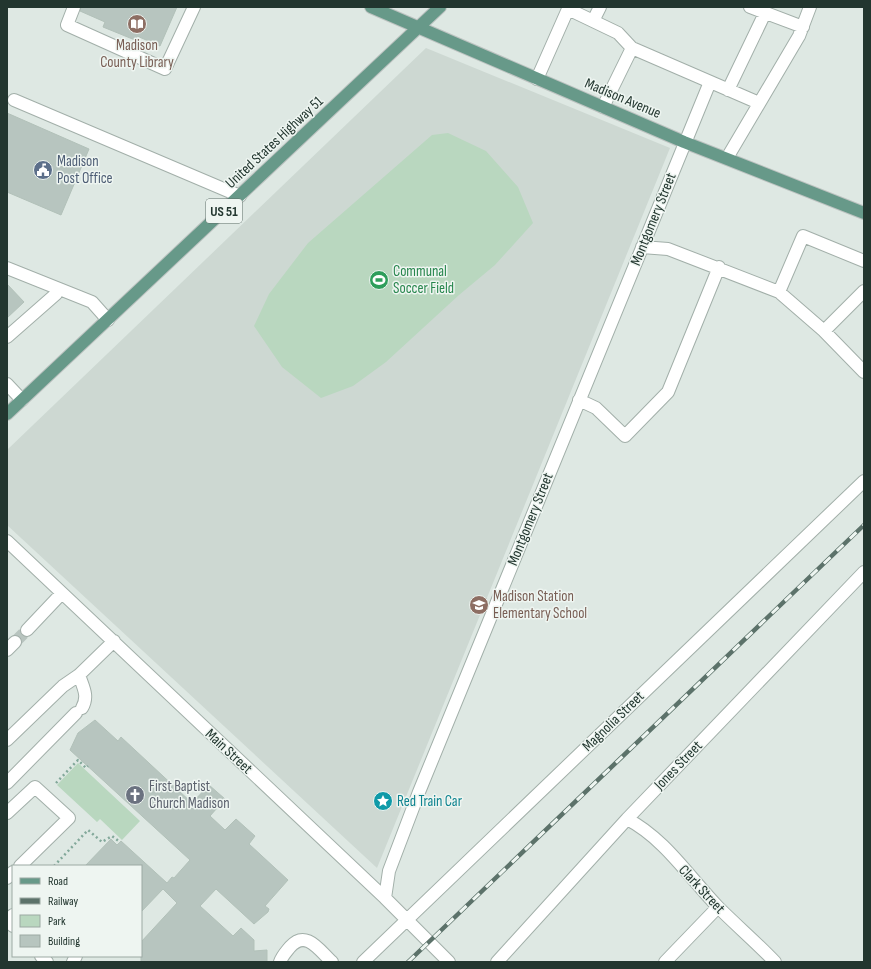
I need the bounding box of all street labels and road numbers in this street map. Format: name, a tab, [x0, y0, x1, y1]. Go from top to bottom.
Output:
street label: Madison Avenue	[582, 74, 664, 123]
street label: United States Highway 51	[221, 92, 328, 193]
street label: Montgomery Street	[626, 170, 681, 268]
road number: US 51	[206, 199, 242, 223]
street label: Montgomery Street	[503, 470, 558, 568]
street label: Magnolia Street	[578, 687, 649, 756]
street label: Main Street	[201, 725, 257, 778]
street label: Jones Street	[650, 736, 707, 795]
street label: Clark Street	[674, 861, 729, 918]

